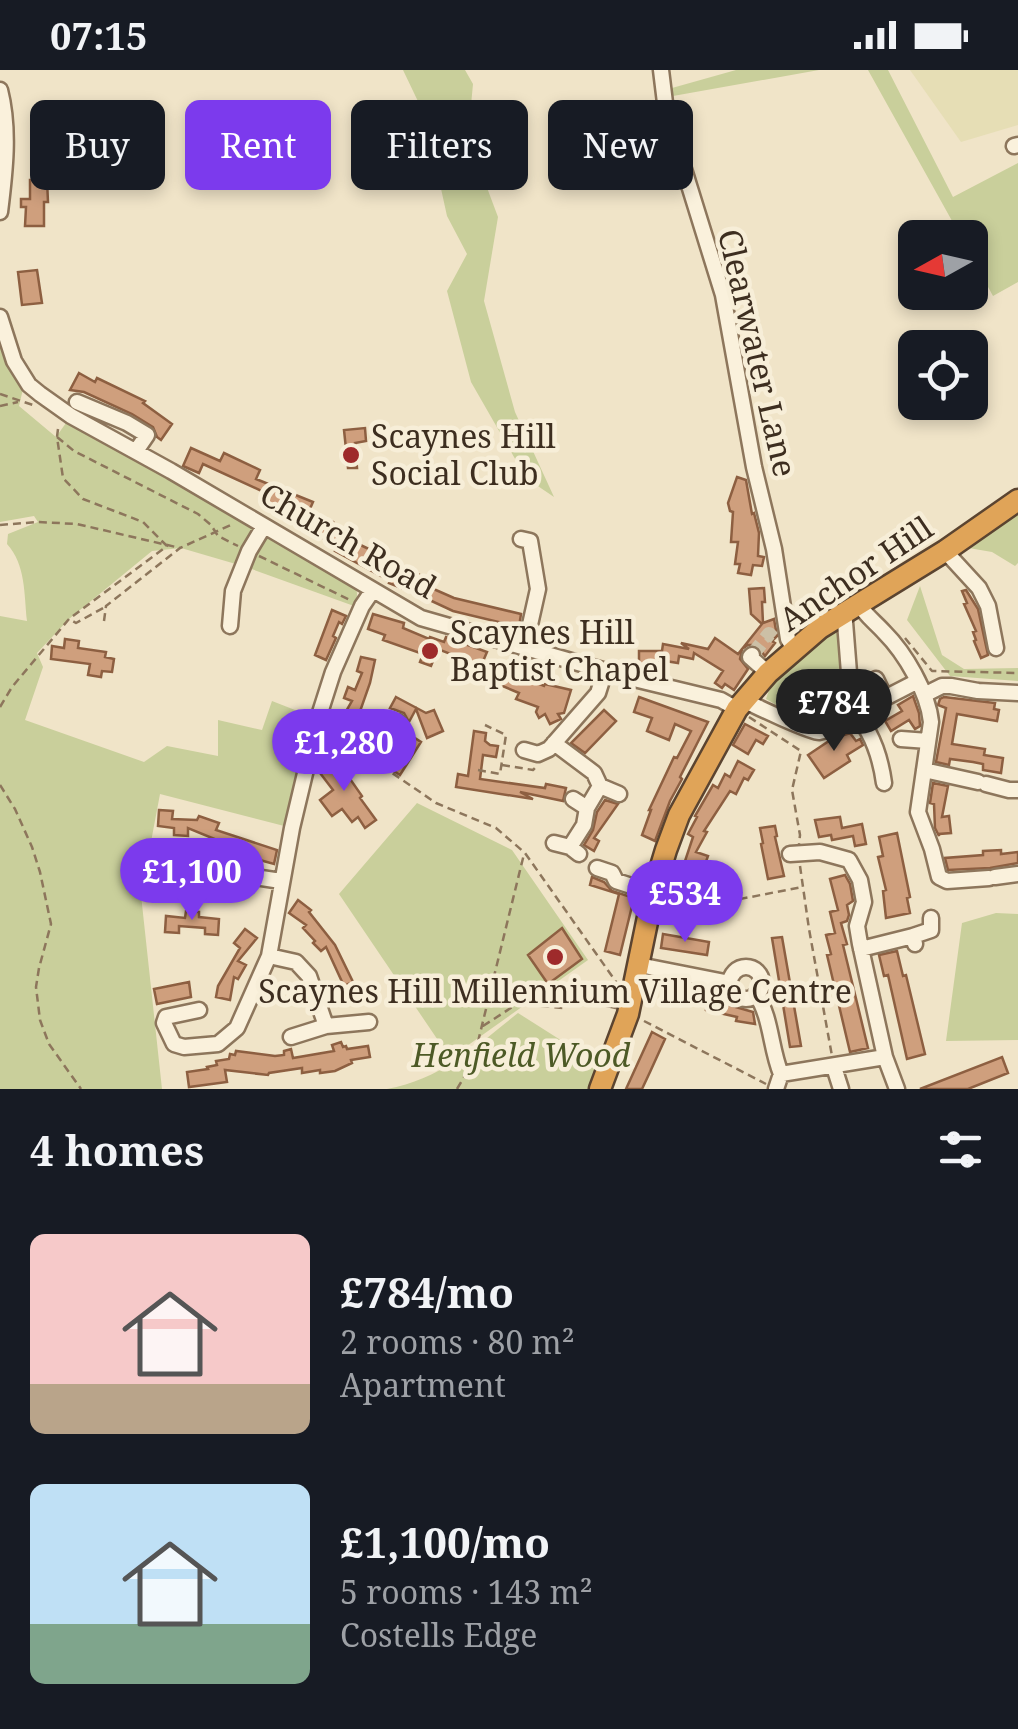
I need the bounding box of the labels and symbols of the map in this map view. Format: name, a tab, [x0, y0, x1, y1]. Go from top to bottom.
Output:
north arrow	[898, 220, 988, 310]
street label: Clearwater Lane	[709, 225, 808, 481]
place label: Scaynes Hill Social Club	[371, 414, 556, 494]
marker: Scaynes Hill Social Club	[340, 444, 362, 466]
street label: Church Road	[253, 472, 445, 608]
street label: Anchor Hill	[770, 506, 940, 640]
place label: Scaynes Hill Baptist Chapel	[450, 610, 669, 690]
marker: Scaynes Hill Baptist Chapel	[419, 640, 441, 662]
pin: £784	[775, 669, 893, 754]
pin: £1,280	[263, 709, 425, 794]
pin: £1,100	[111, 838, 273, 923]
pin: £534	[626, 860, 744, 945]
marker: Scaynes Hill Millennium Village Centre	[544, 946, 566, 968]
place label: Scaynes Hill Millennium Village Centre	[258, 969, 852, 1012]
park label: Henfield Wood	[411, 1033, 631, 1076]

